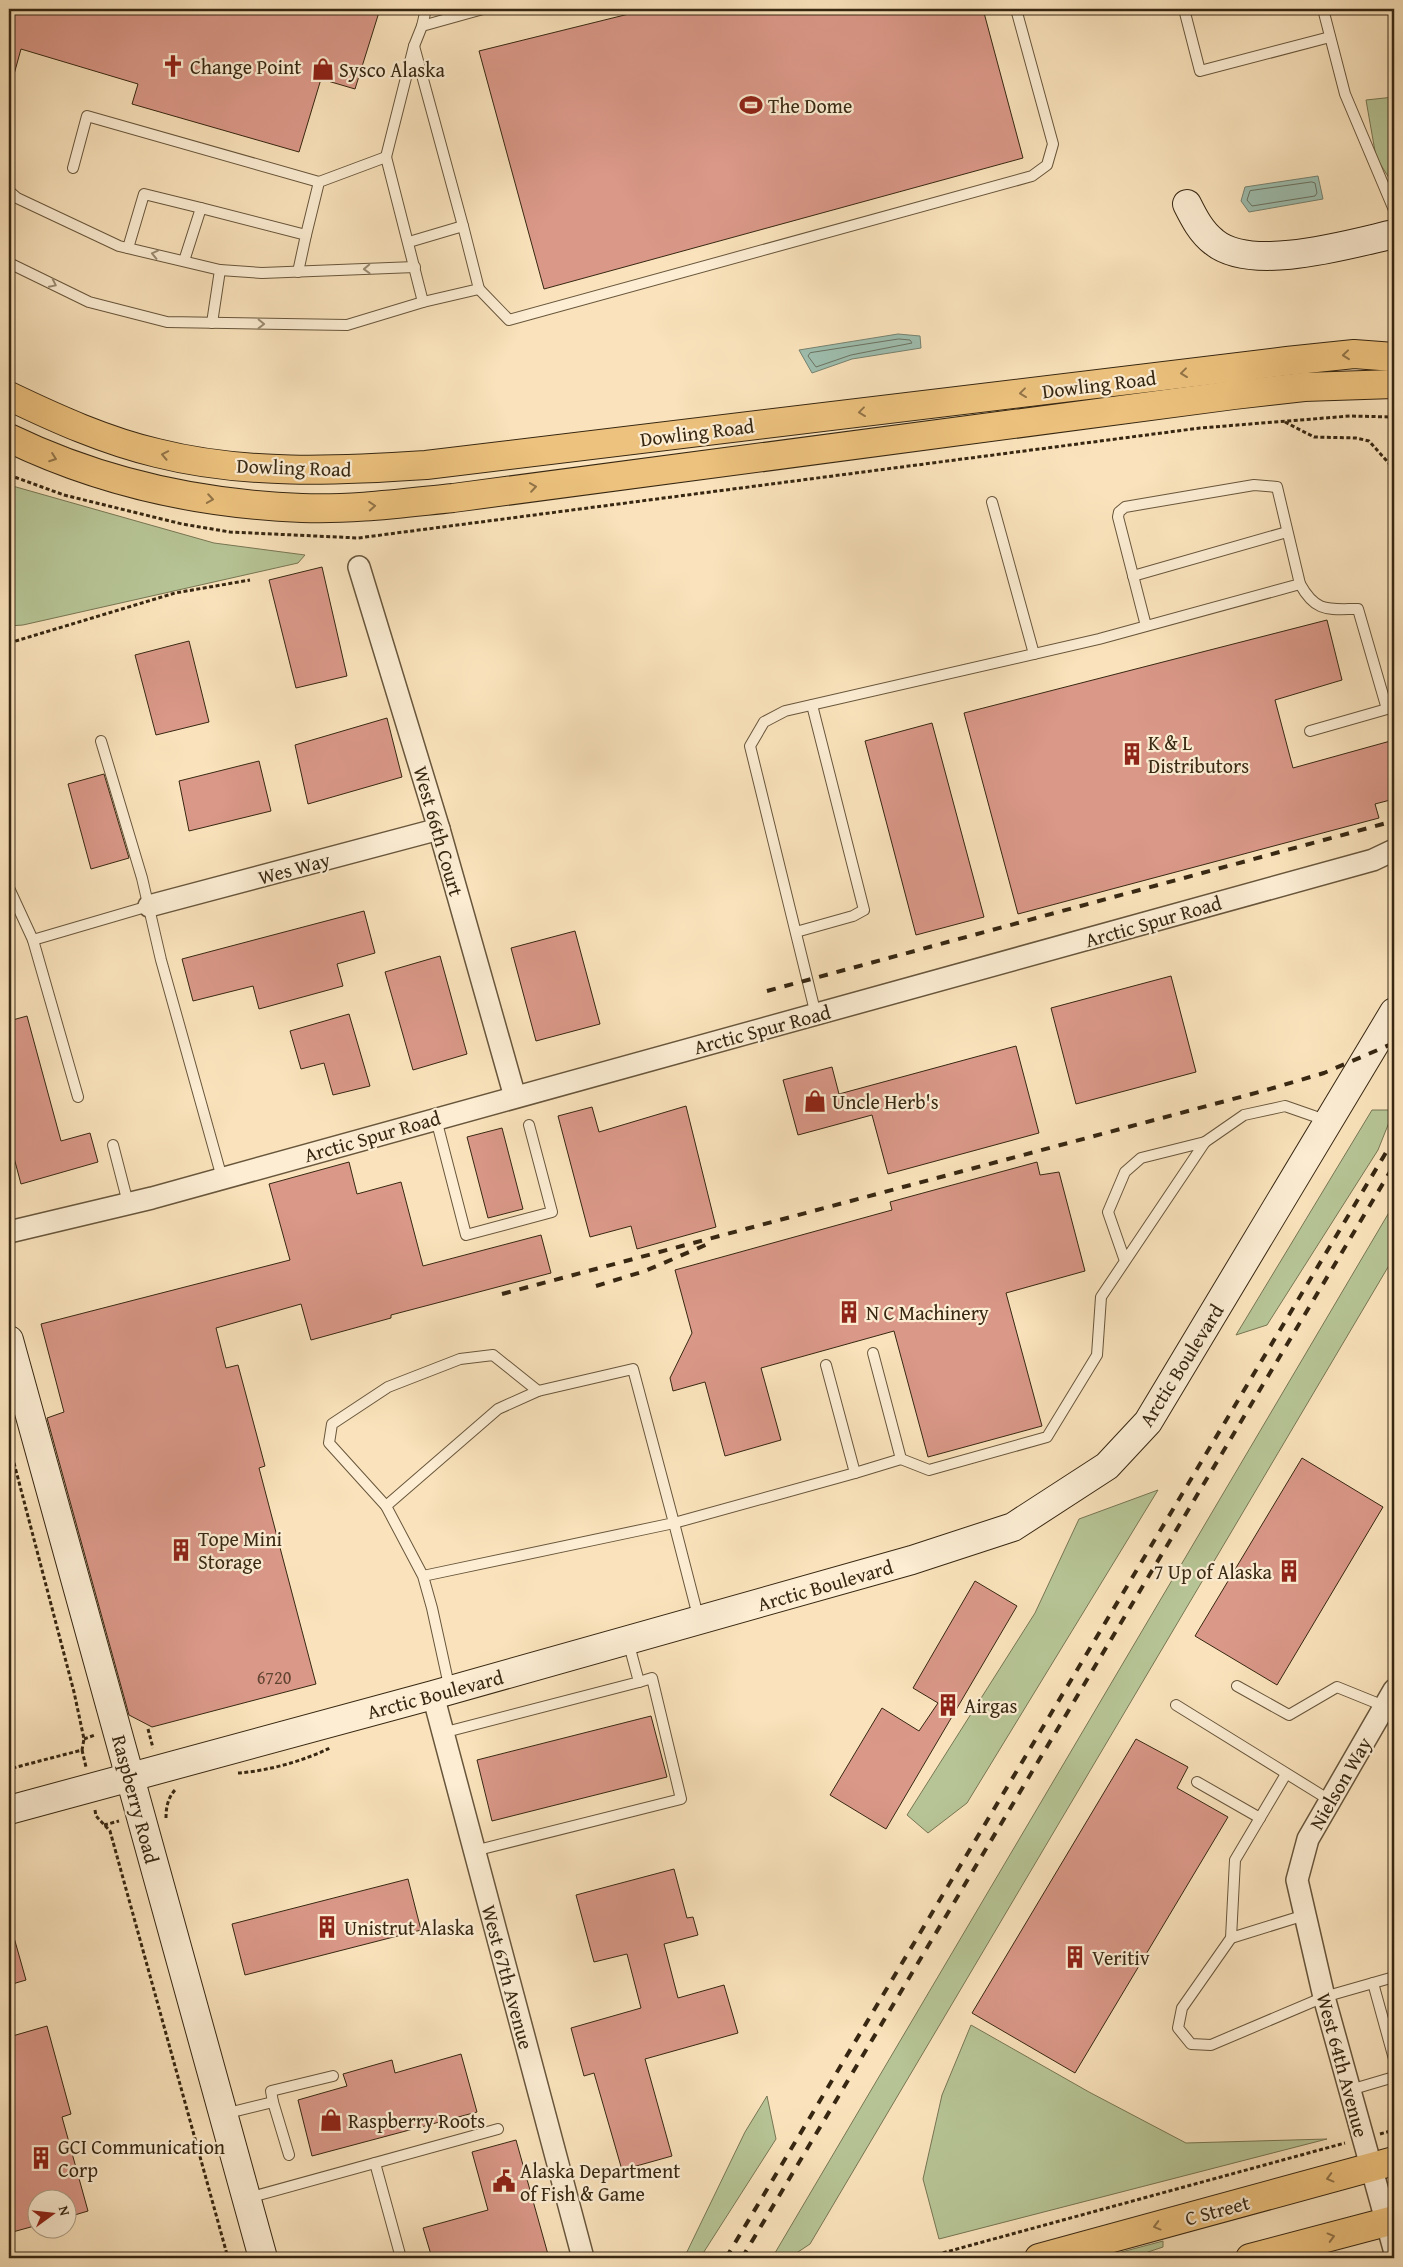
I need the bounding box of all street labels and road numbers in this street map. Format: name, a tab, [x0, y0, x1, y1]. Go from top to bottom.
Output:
street label: Dowling Road	[1040, 363, 1158, 405]
street label: Dowling Road	[638, 411, 756, 453]
street label: Dowling Road	[236, 451, 352, 484]
street label: West 66th Court	[407, 763, 471, 899]
street label: Wes Way	[255, 844, 333, 892]
street label: Arctic Spur Road	[1081, 888, 1225, 954]
street label: Arctic Spur Road	[690, 997, 834, 1061]
street label: Arctic Spur Road	[300, 1103, 444, 1169]
street label: Arctic Boulevard	[1132, 1298, 1231, 1432]
street label: Arctic Boulevard	[754, 1552, 897, 1618]
street label: Arctic Boulevard	[364, 1662, 507, 1726]
street label: Raspberry Road	[105, 1731, 167, 1867]
street label: Nielson Way	[1302, 1731, 1378, 1835]
street label: West 67th Avenue	[475, 1902, 541, 2052]
street label: West 64th Avenue	[1310, 1990, 1376, 2140]
street label: C Street	[1181, 2187, 1253, 2233]

